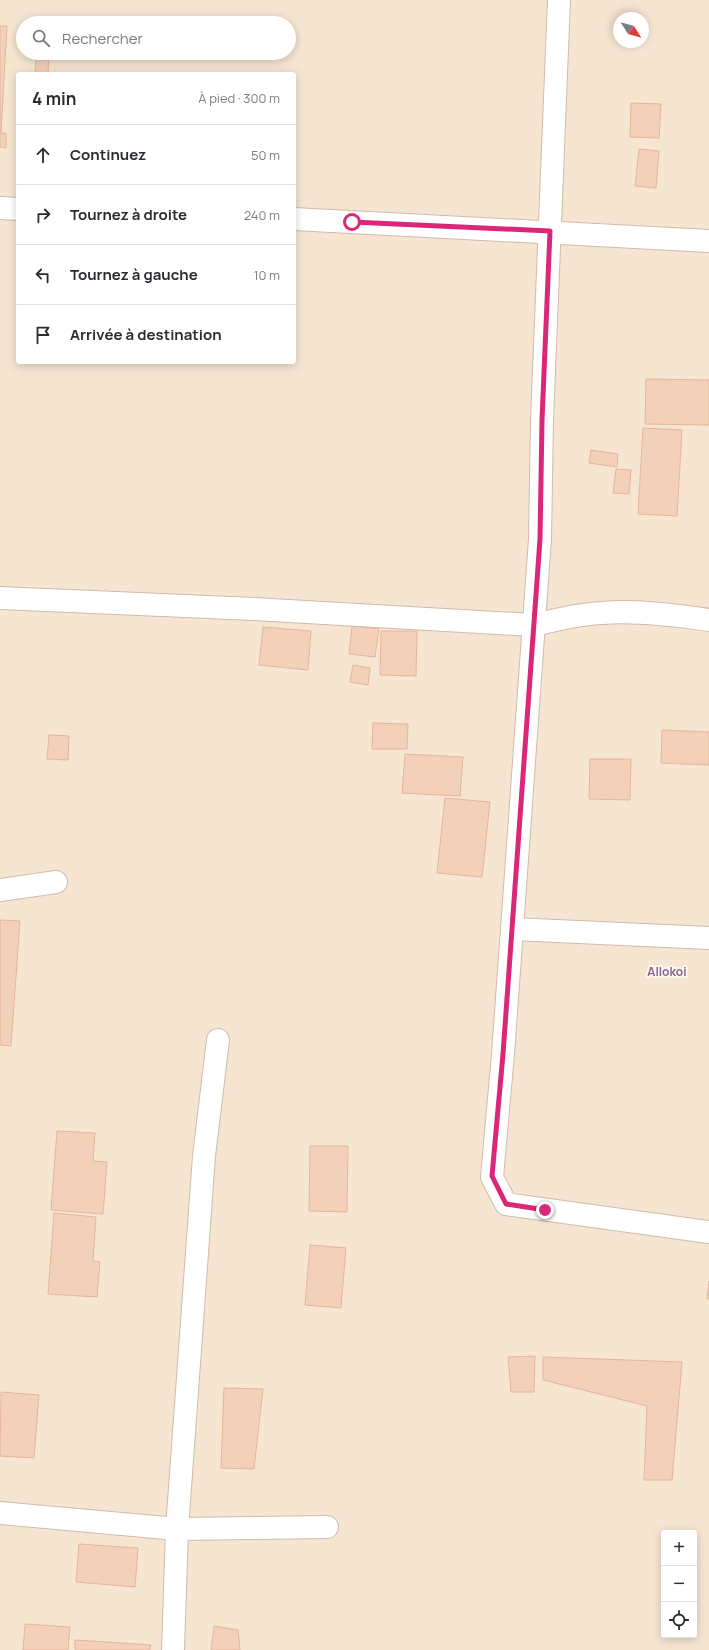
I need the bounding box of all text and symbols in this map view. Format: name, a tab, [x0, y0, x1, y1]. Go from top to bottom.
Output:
north arrow	[613, 12, 649, 48]
search box	[16, 16, 296, 60]
icon: search	[30, 27, 52, 49]
text: Rechercher	[62, 28, 143, 49]
text: 4 min	[32, 87, 76, 110]
text: À pied · 300 m	[198, 89, 280, 107]
icon: ahead	[32, 144, 54, 166]
text: Continuez	[70, 144, 146, 165]
text: 50 m	[251, 146, 280, 164]
icon: right	[32, 204, 54, 226]
text: Tournez à droite	[70, 204, 187, 225]
text: 240 m	[244, 206, 280, 224]
route start	[343, 213, 361, 231]
icon: left	[32, 264, 54, 286]
text: Tournez à gauche	[70, 264, 198, 285]
text: 10 m	[253, 266, 280, 284]
icon: arrive	[32, 324, 54, 346]
text: Arrivée à destination	[70, 324, 222, 345]
district label: Allokoi	[647, 963, 687, 980]
route end	[536, 1201, 554, 1219]
map controls	[661, 1530, 697, 1638]
button: +	[661, 1530, 697, 1566]
button: −	[661, 1566, 697, 1602]
button: locate	[661, 1602, 697, 1638]

